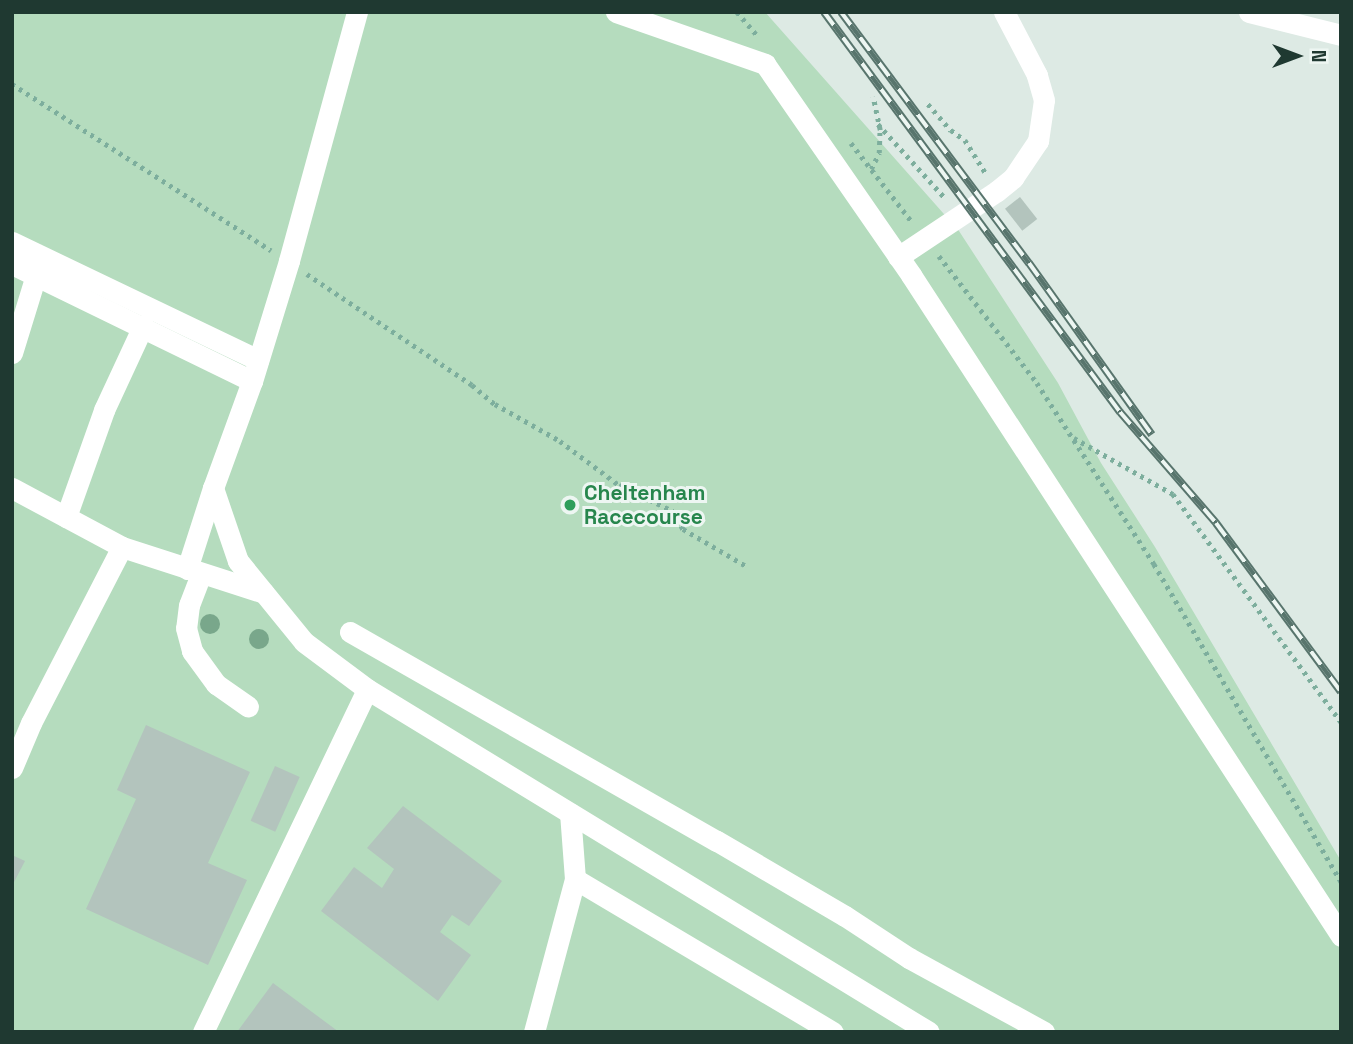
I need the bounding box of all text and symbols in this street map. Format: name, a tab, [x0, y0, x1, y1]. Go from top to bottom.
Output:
north arrow	[1262, 21, 1332, 91]
text: N	[1306, 50, 1331, 62]
place label: Cheltenham Racecourse	[584, 480, 705, 530]
marker: Cheltenham Racecourse	[562, 497, 578, 513]

